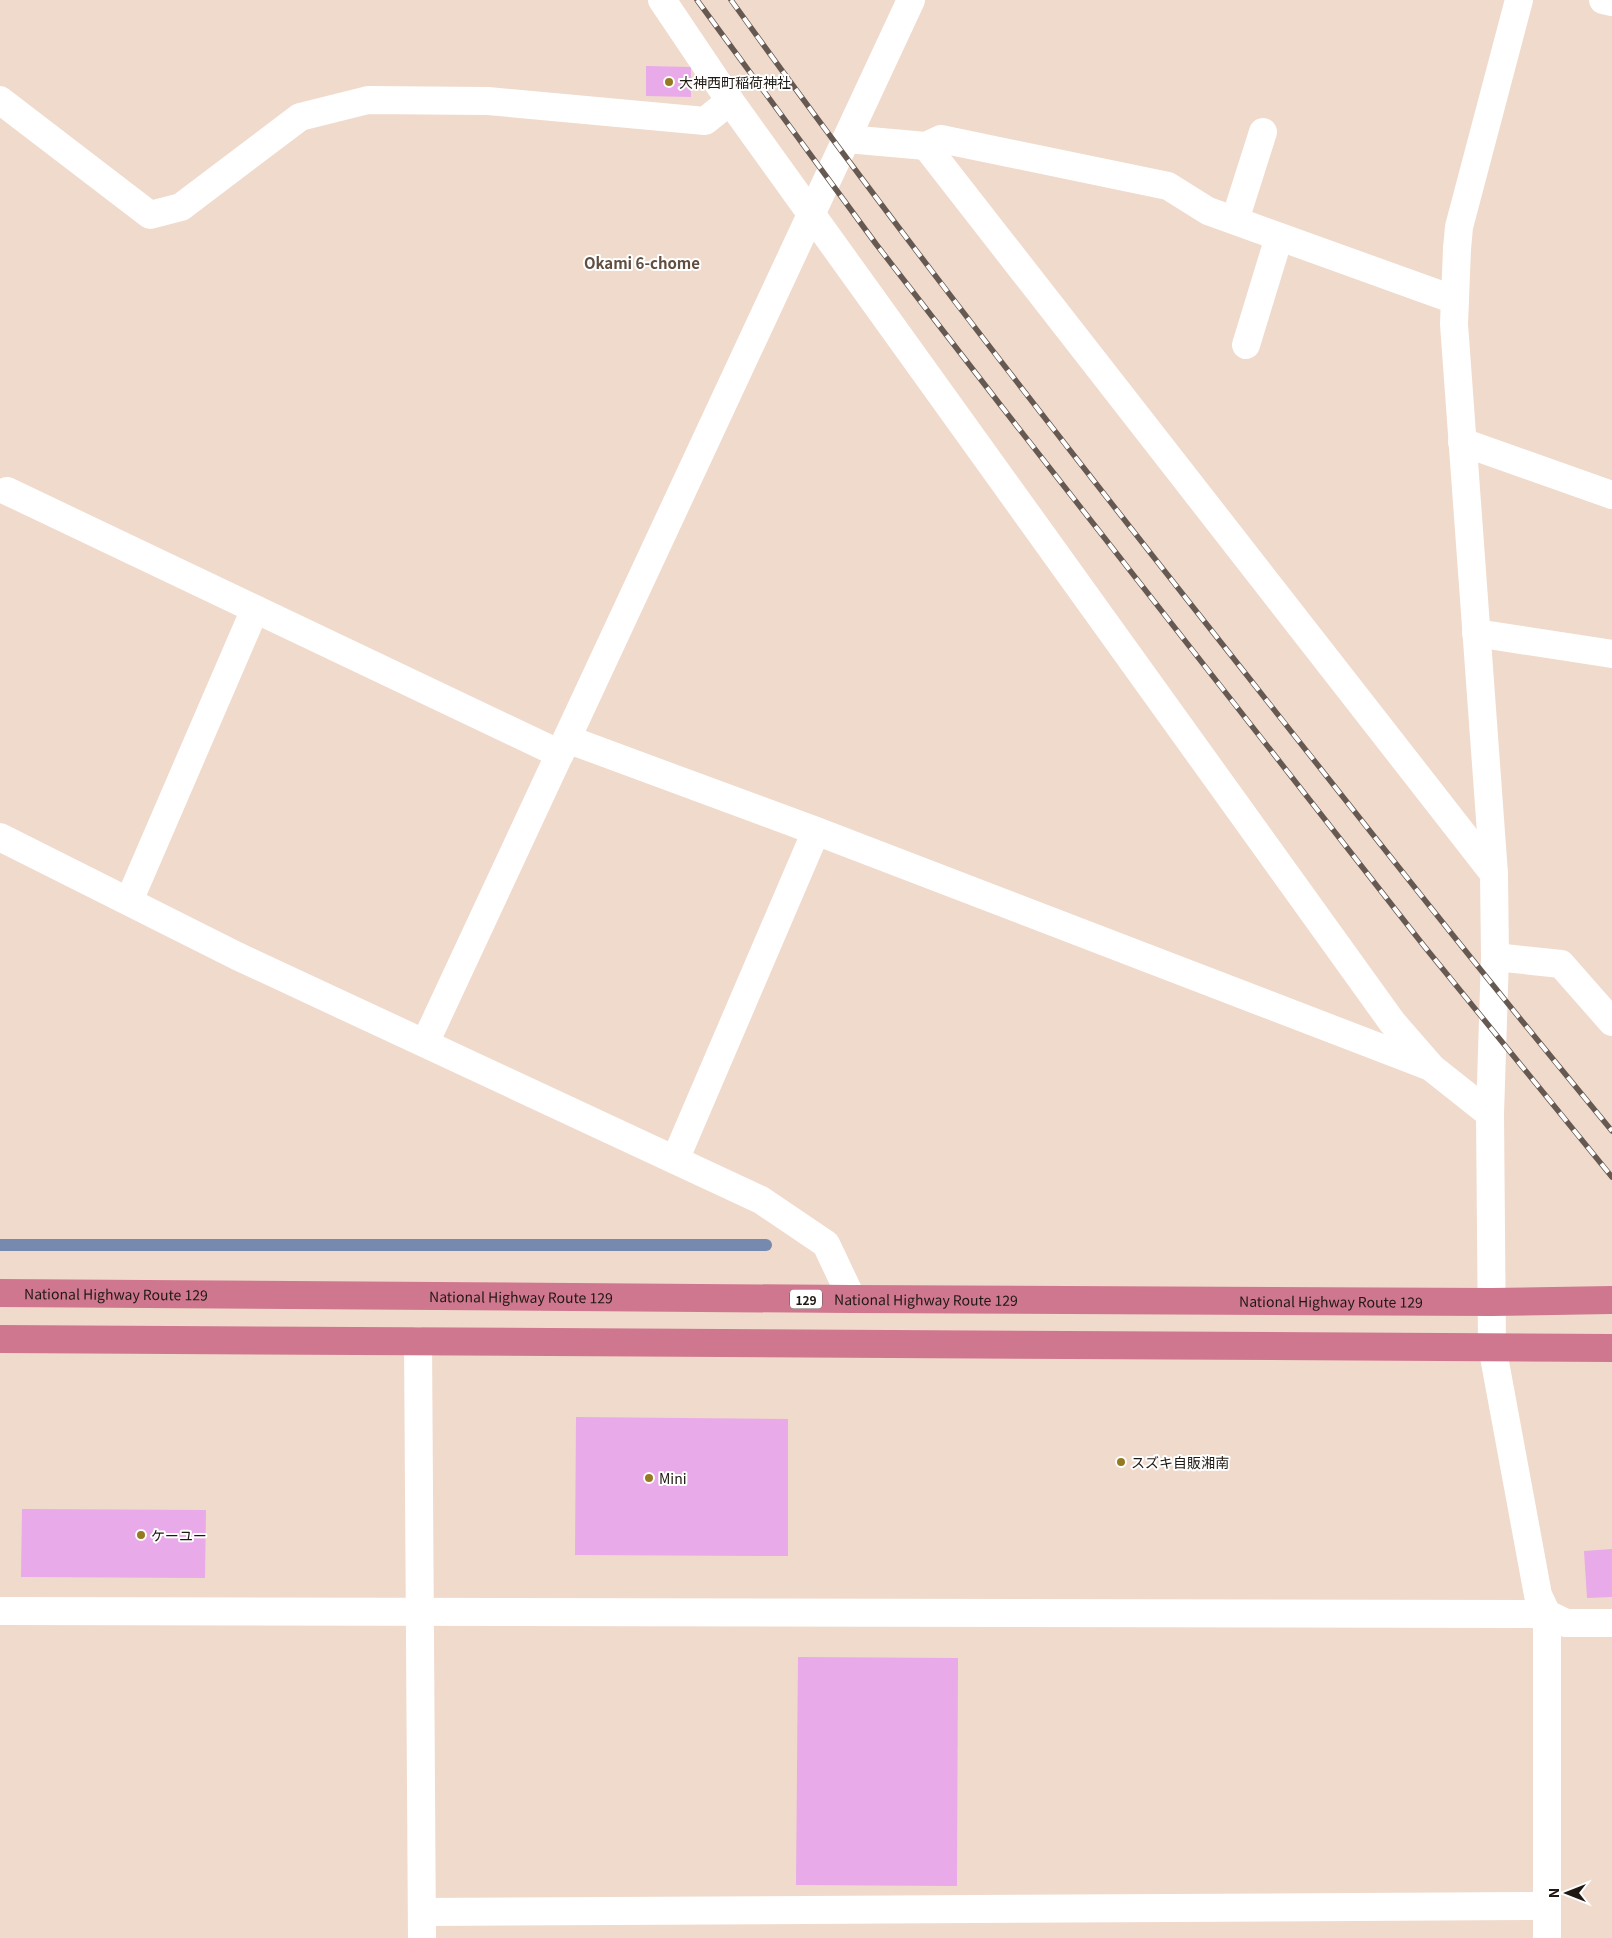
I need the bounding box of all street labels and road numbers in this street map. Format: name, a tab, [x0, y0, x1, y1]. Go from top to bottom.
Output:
street label: National Highway Route 129	[24, 1283, 208, 1304]
street label: National Highway Route 129	[429, 1286, 613, 1307]
street label: National Highway Route 129	[834, 1289, 1018, 1310]
road number: 129	[790, 1290, 822, 1308]
street label: National Highway Route 129	[1239, 1291, 1423, 1312]

